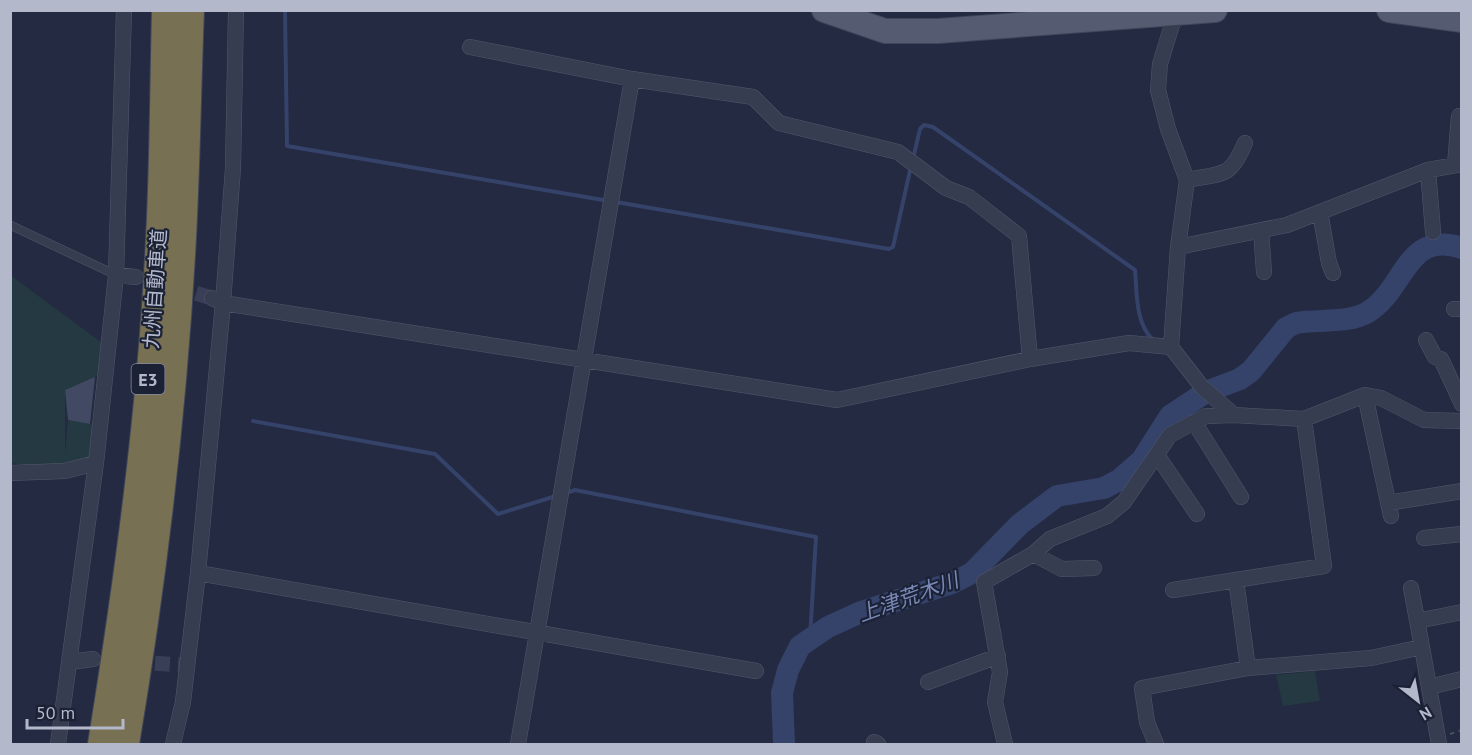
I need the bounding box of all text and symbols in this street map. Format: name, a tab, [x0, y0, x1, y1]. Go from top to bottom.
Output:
street label: 九州自動車道	[138, 228, 172, 350]
road number: E3	[132, 364, 164, 394]
water label: 上津荒木川	[854, 566, 964, 628]
north arrow	[1388, 671, 1448, 731]
scale bar	[27, 692, 123, 730]
text: 50 m	[36, 701, 75, 724]
text: N	[1416, 703, 1435, 725]

